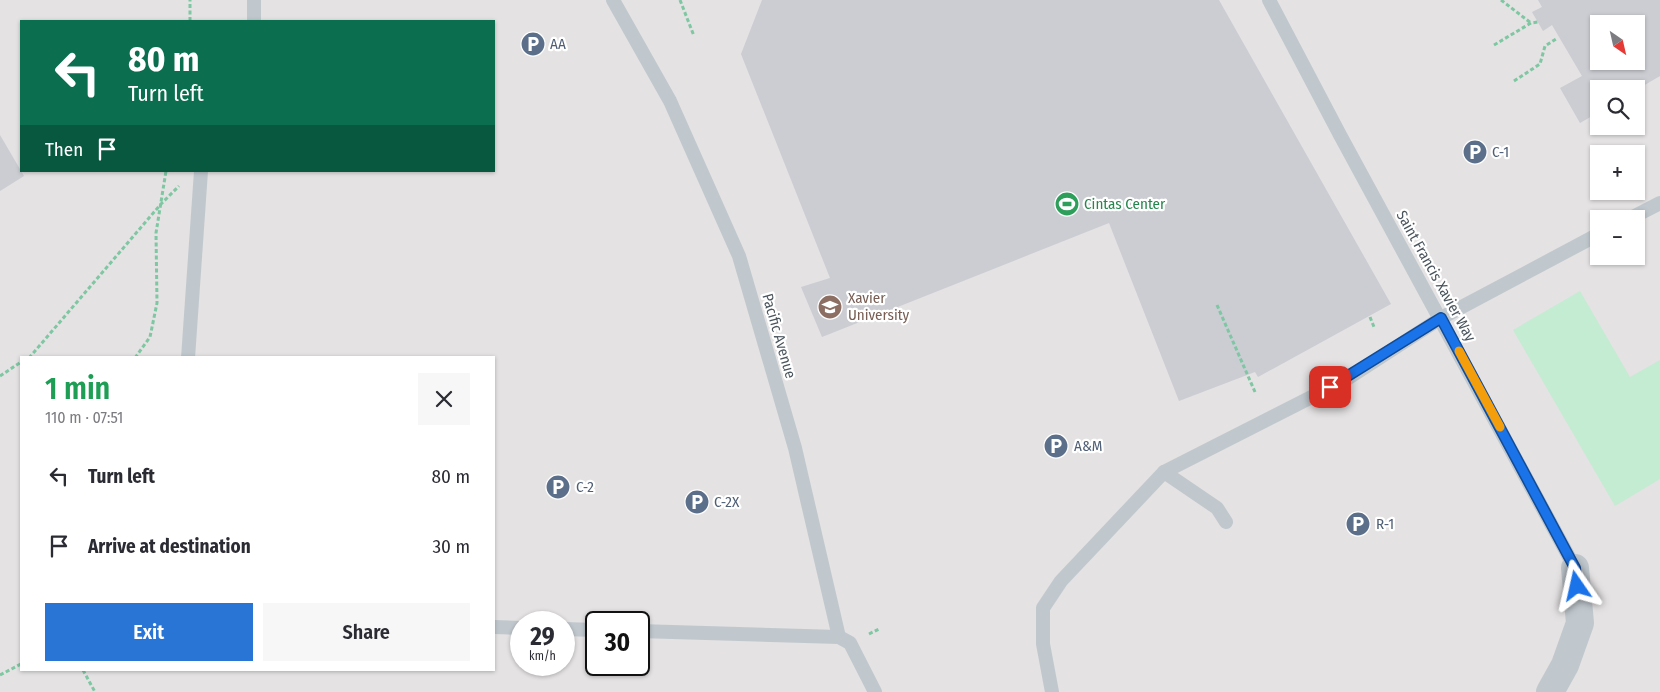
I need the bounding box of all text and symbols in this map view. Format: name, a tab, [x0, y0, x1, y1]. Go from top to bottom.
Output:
north arrow	[1590, 15, 1645, 70]
map controls	[1590, 15, 1645, 265]
parking icon: AA	[520, 31, 546, 57]
place label: AA	[550, 35, 566, 53]
text: 80 m	[128, 38, 200, 80]
icon: left	[45, 40, 110, 105]
text: Turn left	[128, 80, 204, 107]
button: search	[1590, 80, 1645, 135]
icon: arrive	[93, 135, 121, 163]
text: Then	[45, 138, 83, 161]
parking icon: C-1	[1462, 139, 1488, 165]
place label: C-1	[1492, 143, 1509, 161]
button: +	[1590, 145, 1645, 200]
sports icon: Cintas Center	[1054, 191, 1080, 217]
place label: Cintas Center	[1084, 195, 1166, 213]
street label: Saint Francis Xavier Way	[1393, 207, 1480, 345]
button: −	[1590, 210, 1645, 265]
place label: Xavier University	[848, 289, 910, 324]
street label: Pacific Avenue	[758, 291, 800, 381]
school or university icon: Xavier University	[817, 294, 843, 320]
pin	[1309, 366, 1351, 408]
text: 1 min	[45, 371, 110, 407]
button: close	[418, 373, 470, 425]
icon: arrive	[1316, 373, 1344, 401]
text: 110 m · 07:51	[45, 408, 123, 427]
parking icon: A&M	[1043, 433, 1069, 459]
place label: A&M	[1074, 437, 1103, 455]
icon: left	[45, 462, 73, 490]
text: Turn left	[88, 465, 155, 488]
text: 80 m	[432, 465, 470, 488]
parking icon: C-2	[545, 474, 571, 500]
place label: C-2	[576, 478, 594, 496]
parking icon: C-2X	[684, 489, 710, 515]
place label: C-2X	[714, 493, 740, 511]
parking icon: R-1	[1345, 511, 1371, 537]
place label: R-1	[1376, 515, 1394, 533]
icon: arrive	[45, 532, 73, 560]
text: Arrive at destination	[88, 535, 251, 558]
text: 30 m	[432, 535, 470, 558]
position arrow	[1550, 559, 1602, 611]
button: Exit	[45, 603, 253, 661]
button: Share	[263, 603, 470, 661]
speed limit sign: 30	[585, 611, 650, 676]
text: 29	[530, 622, 555, 652]
text: km/h	[529, 649, 556, 663]

